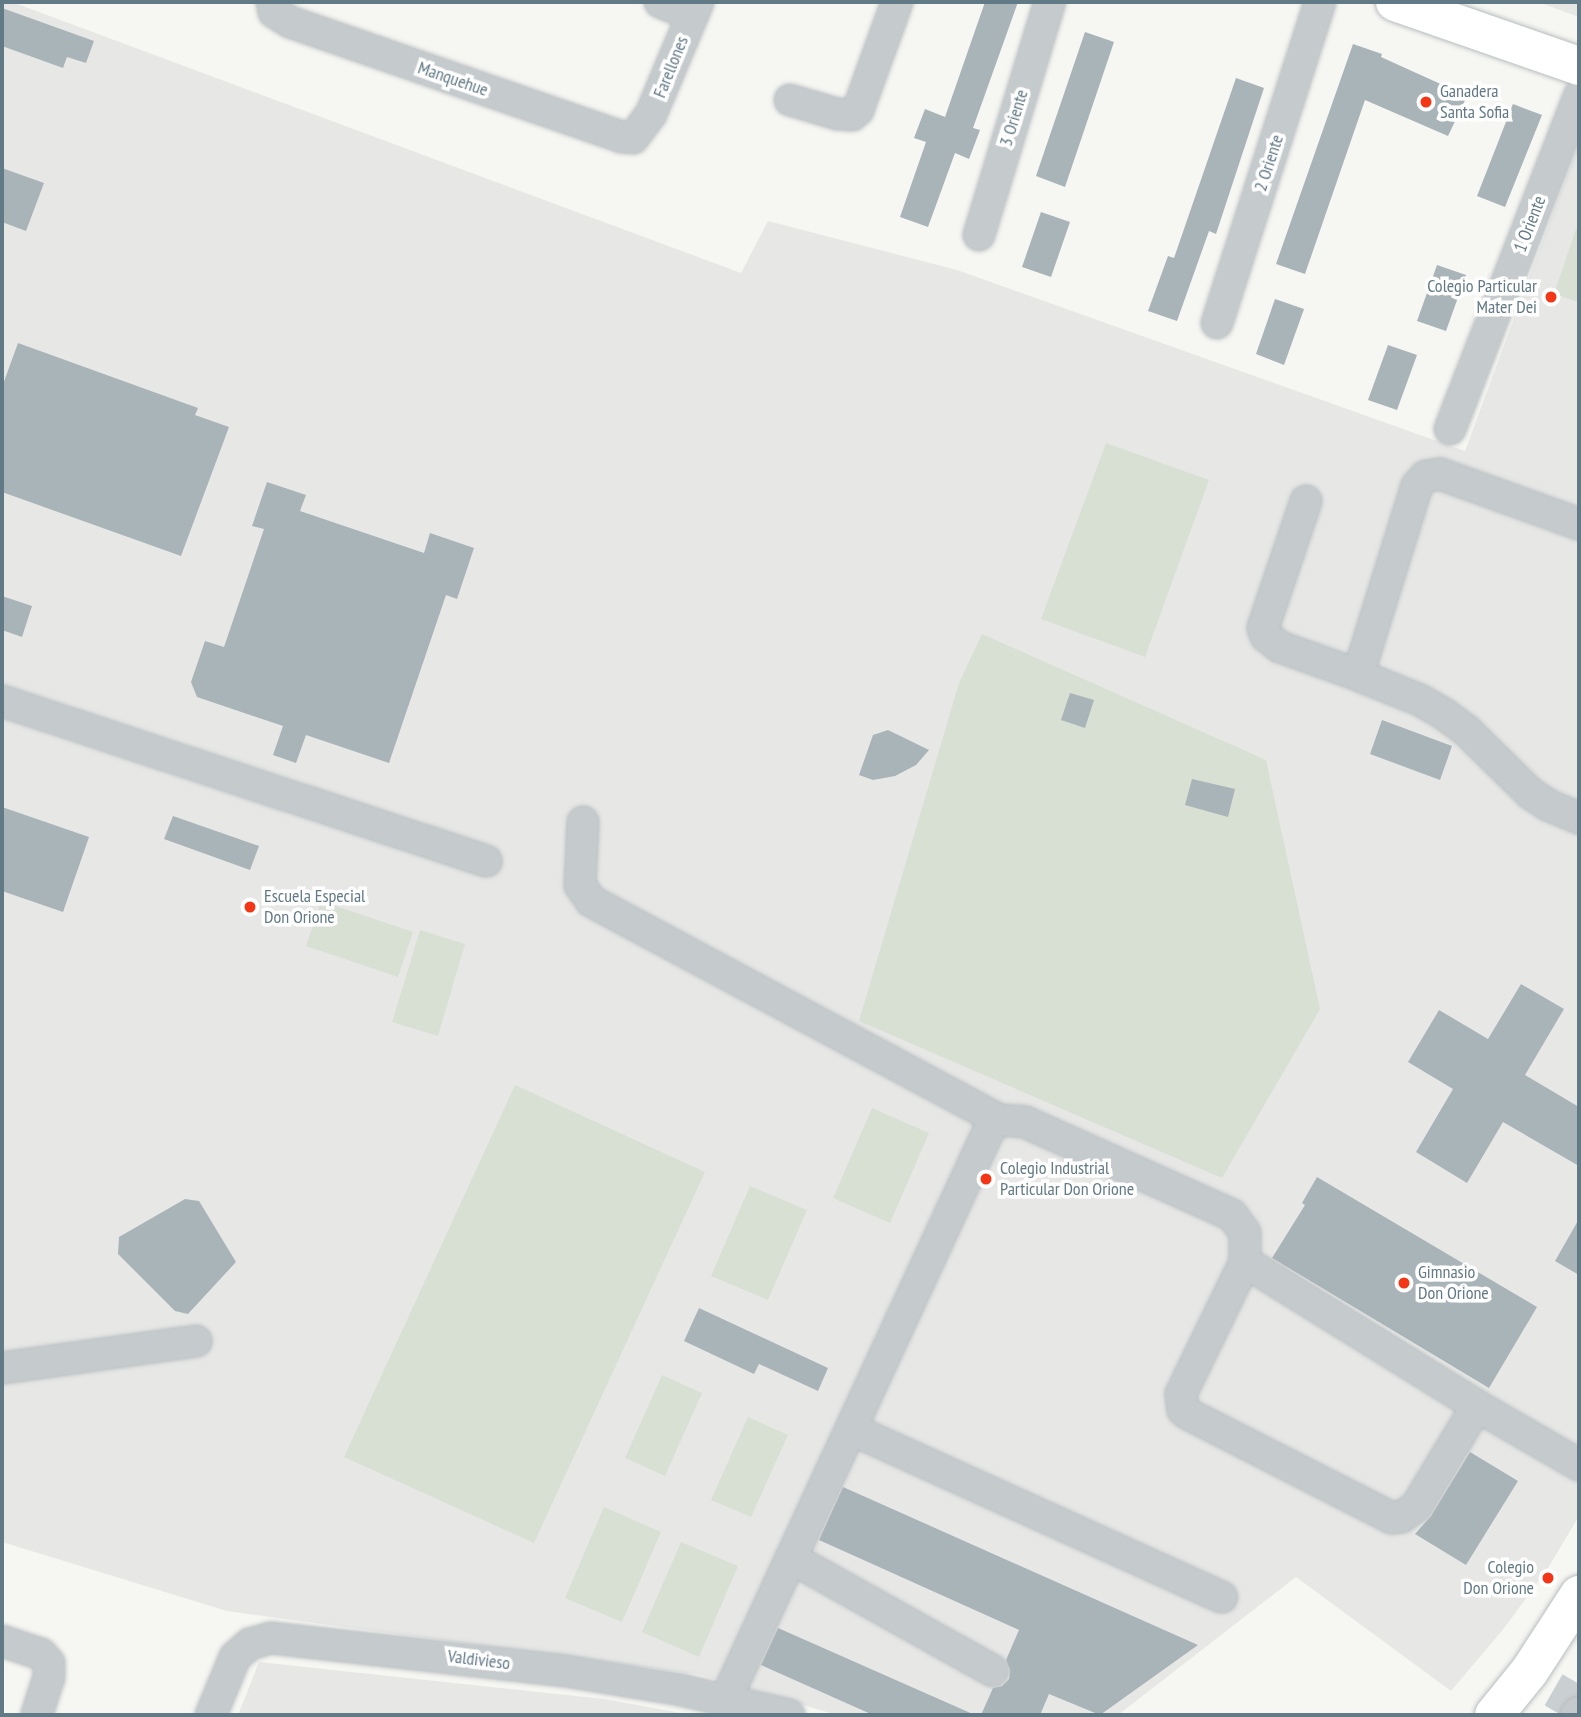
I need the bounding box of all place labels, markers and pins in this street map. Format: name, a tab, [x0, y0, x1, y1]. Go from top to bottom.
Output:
place label: Ganadera Santa Sofia	[1440, 81, 1509, 124]
marker: Ganadera Santa Sofia	[1418, 94, 1434, 110]
place label: Colegio Particular Mater Dei	[1427, 276, 1537, 318]
marker: Colegio Particular Mater Dei	[1543, 289, 1559, 305]
place label: Escuela Especial Don Orione	[264, 886, 365, 928]
marker: Escuela Especial Don Orione	[242, 899, 258, 915]
place label: Colegio Industrial Particular Don Orione	[1000, 1158, 1134, 1200]
marker: Colegio Industrial Particular Don Orione	[978, 1171, 994, 1187]
place label: Gimnasio Don Orione	[1418, 1262, 1489, 1304]
marker: Gimnasio Don Orione	[1396, 1275, 1412, 1291]
place label: Colegio Don Orione	[1463, 1557, 1534, 1600]
marker: Colegio Don Orione	[1540, 1570, 1556, 1586]

